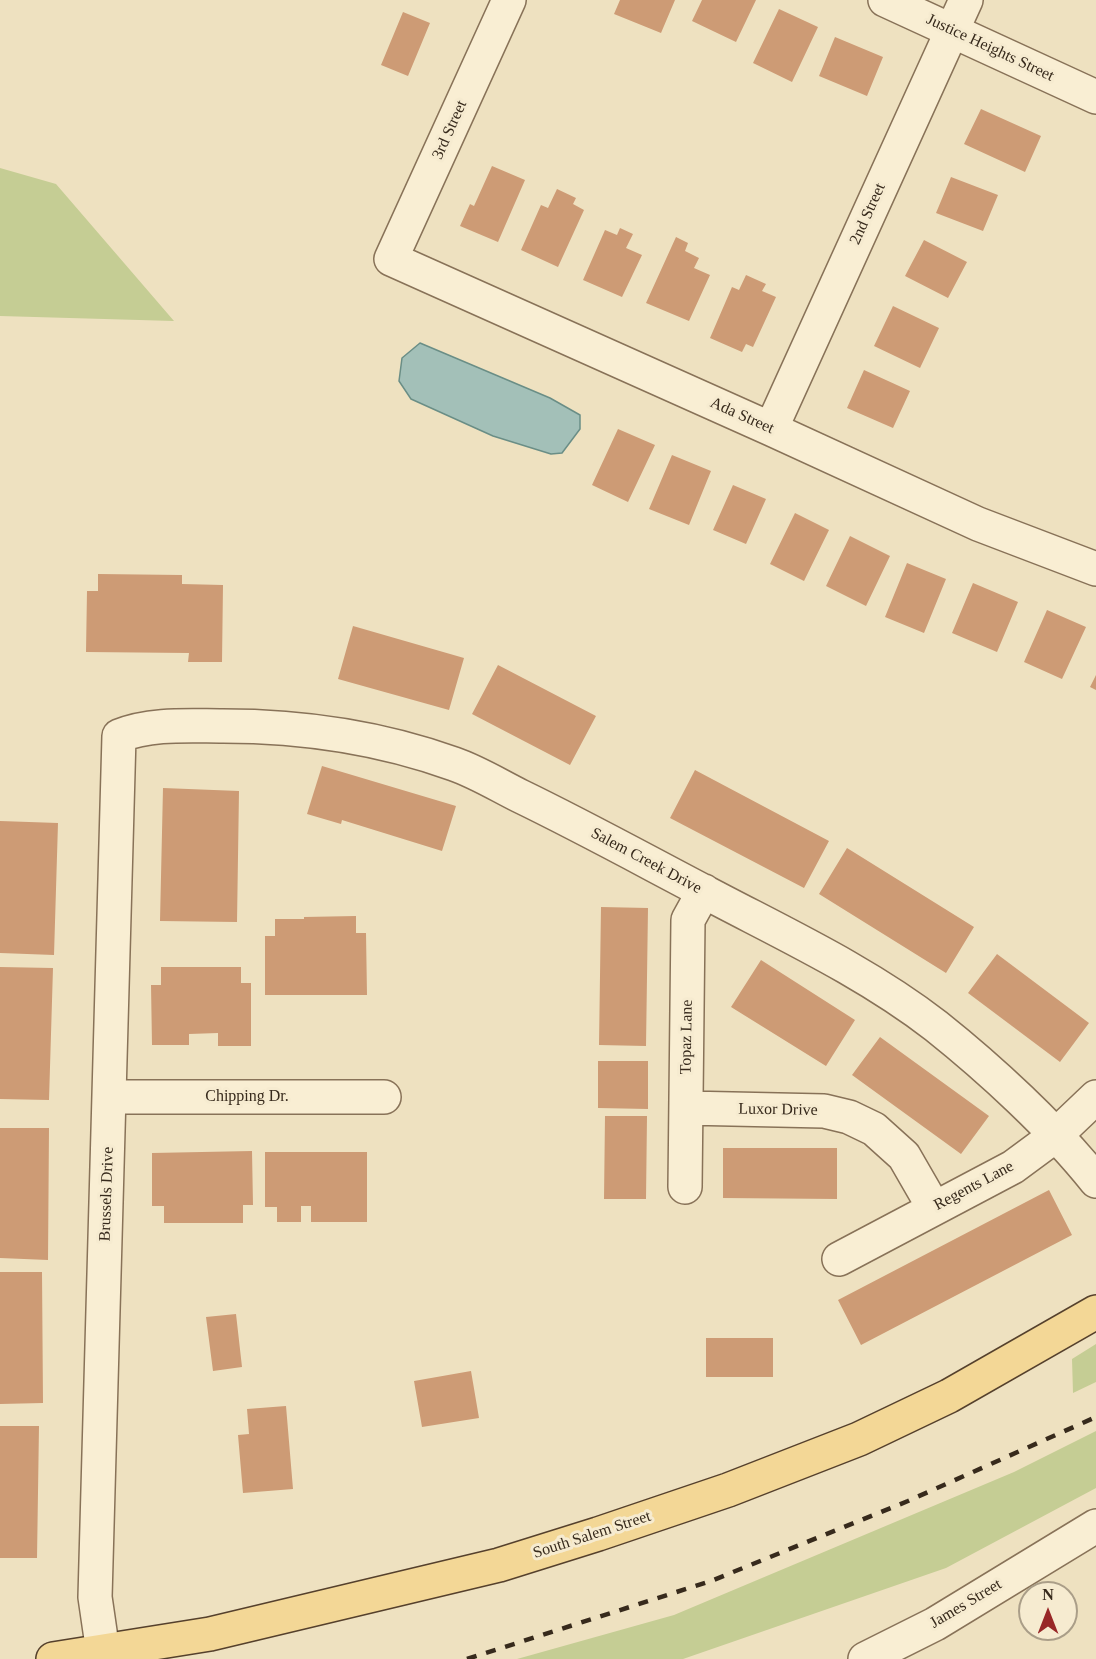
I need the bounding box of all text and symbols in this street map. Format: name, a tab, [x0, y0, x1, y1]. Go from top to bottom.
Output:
street label: Justice Heights Street	[923, 10, 1057, 86]
street label: 3rd Street	[428, 97, 472, 163]
street label: 2nd Street	[846, 180, 890, 248]
street label: Ada Street	[707, 393, 777, 439]
street label: Salem Creek Drive	[587, 824, 705, 898]
street label: Topaz Lane	[677, 999, 697, 1075]
street label: Chipping Dr.	[205, 1087, 289, 1107]
street label: Luxor Drive	[738, 1100, 818, 1120]
street label: Brussels Drive	[96, 1146, 118, 1242]
street label: Regents Lane	[931, 1157, 1017, 1215]
street label: South Salem Street	[531, 1507, 653, 1563]
street label: James Street	[927, 1575, 1005, 1633]
north arrow	[1018, 1581, 1078, 1641]
text: N	[1042, 1586, 1054, 1603]

